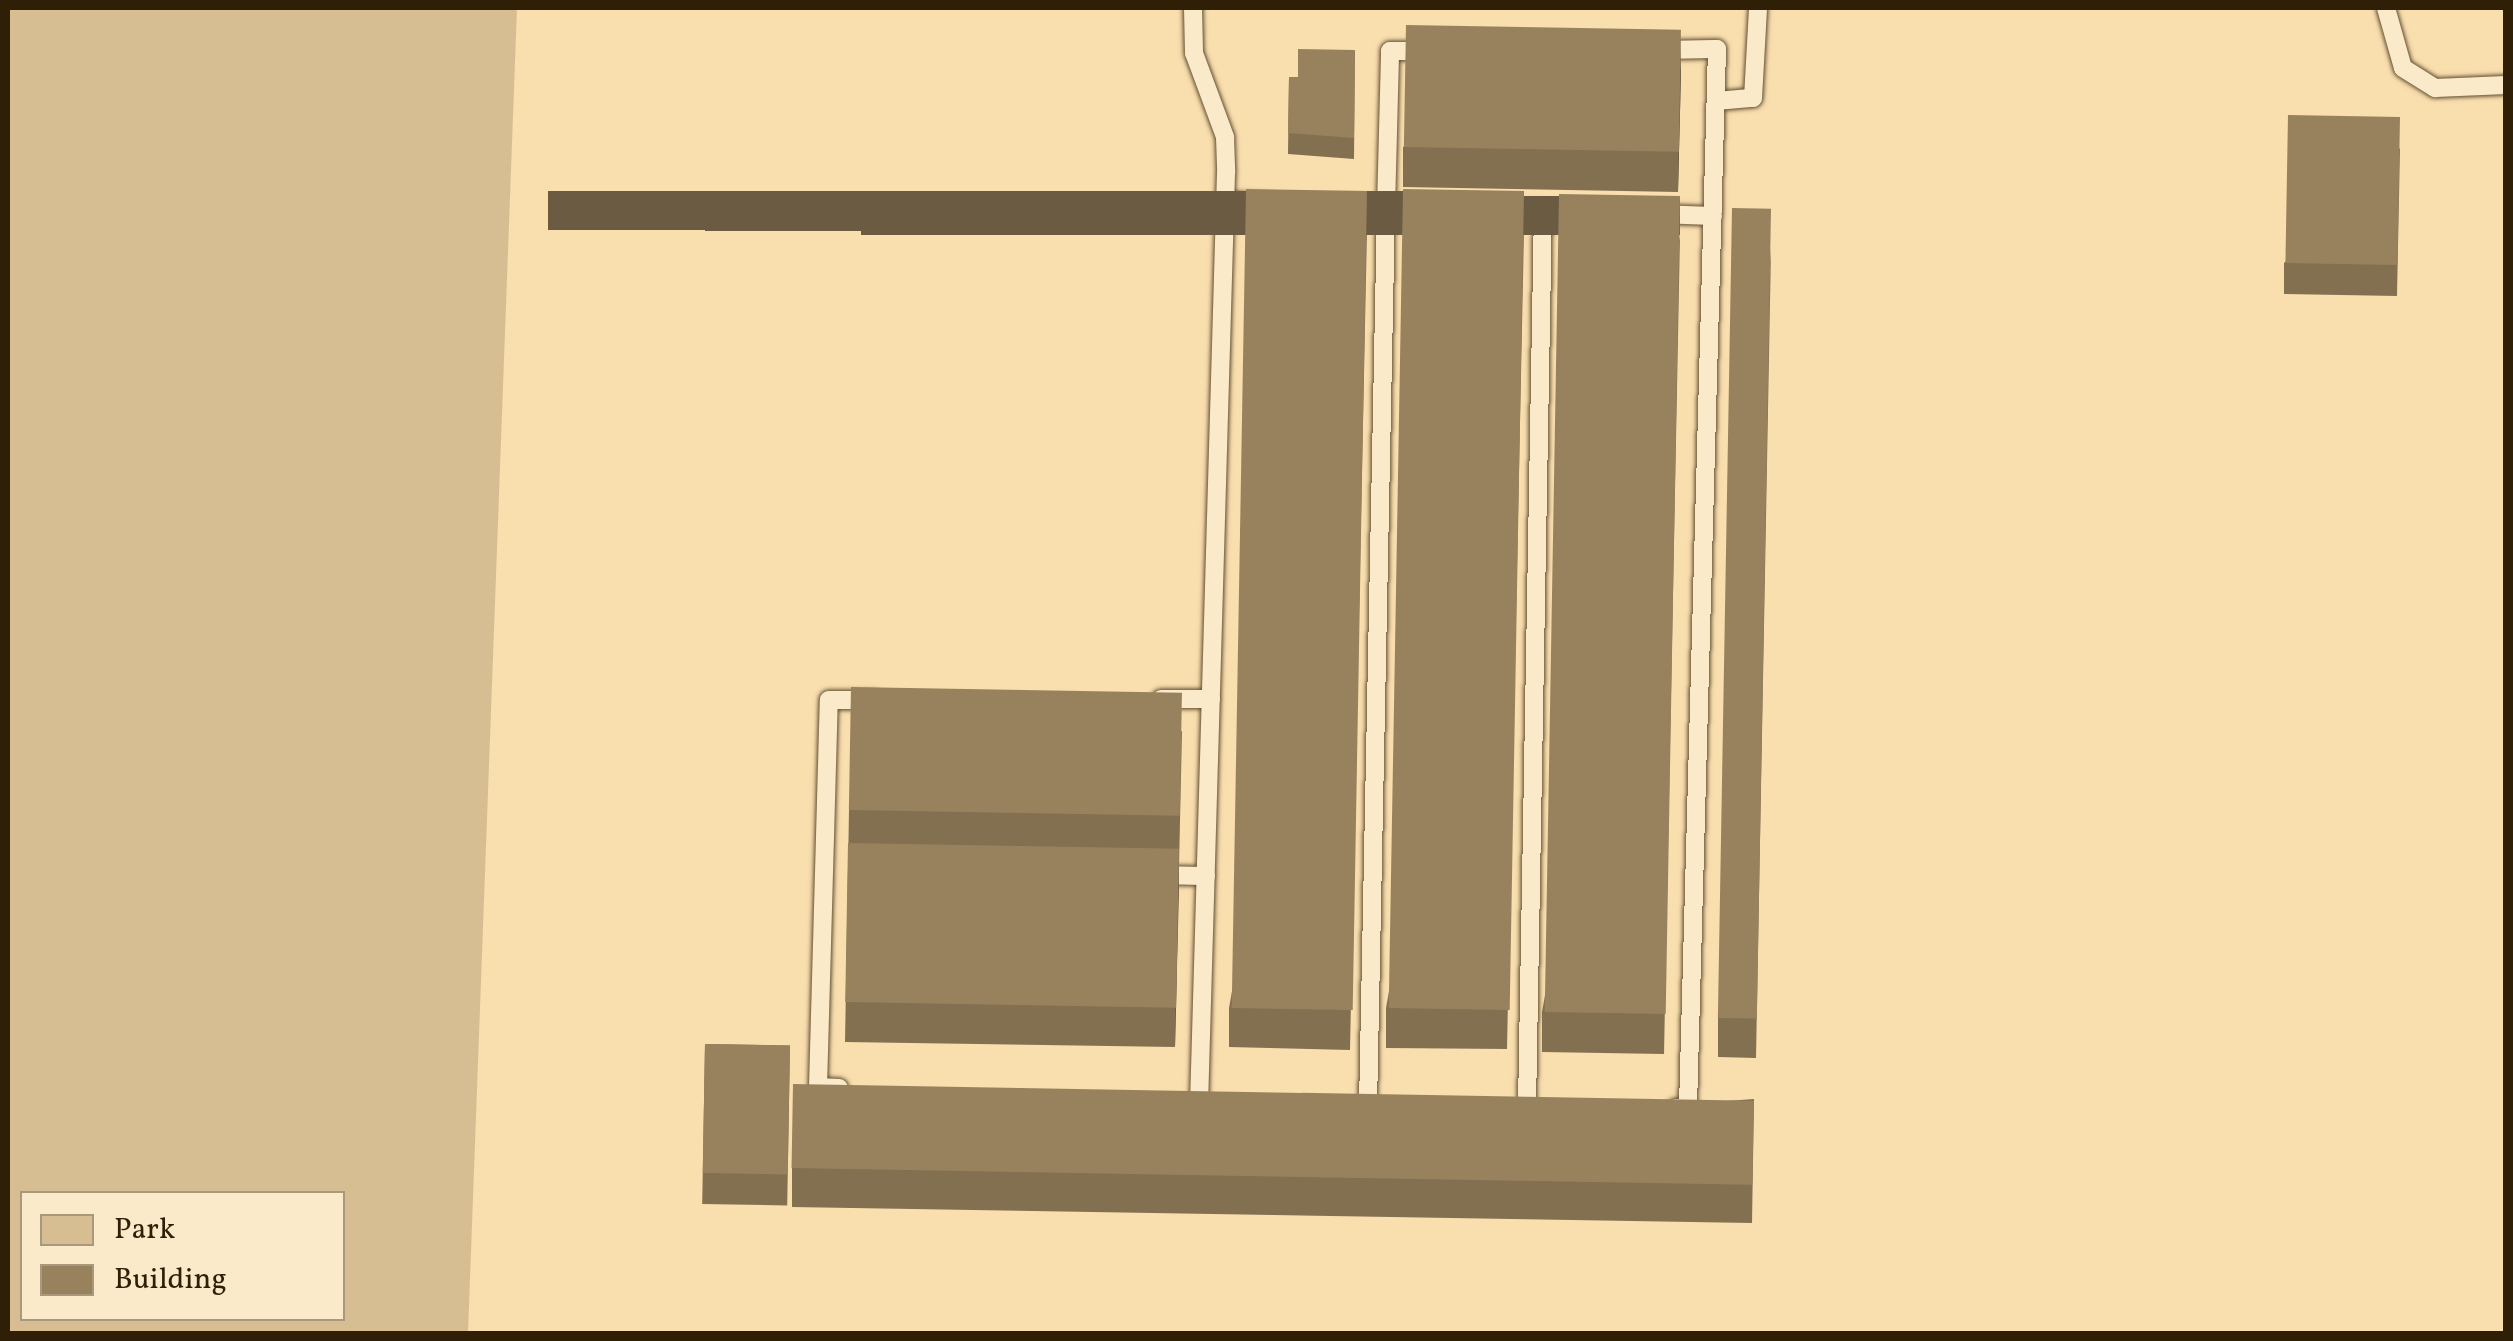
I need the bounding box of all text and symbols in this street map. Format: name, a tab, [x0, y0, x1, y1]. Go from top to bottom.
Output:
legend	[20, 1191, 345, 1321]
text: Park	[114, 1209, 175, 1251]
text: Building	[114, 1259, 227, 1301]

